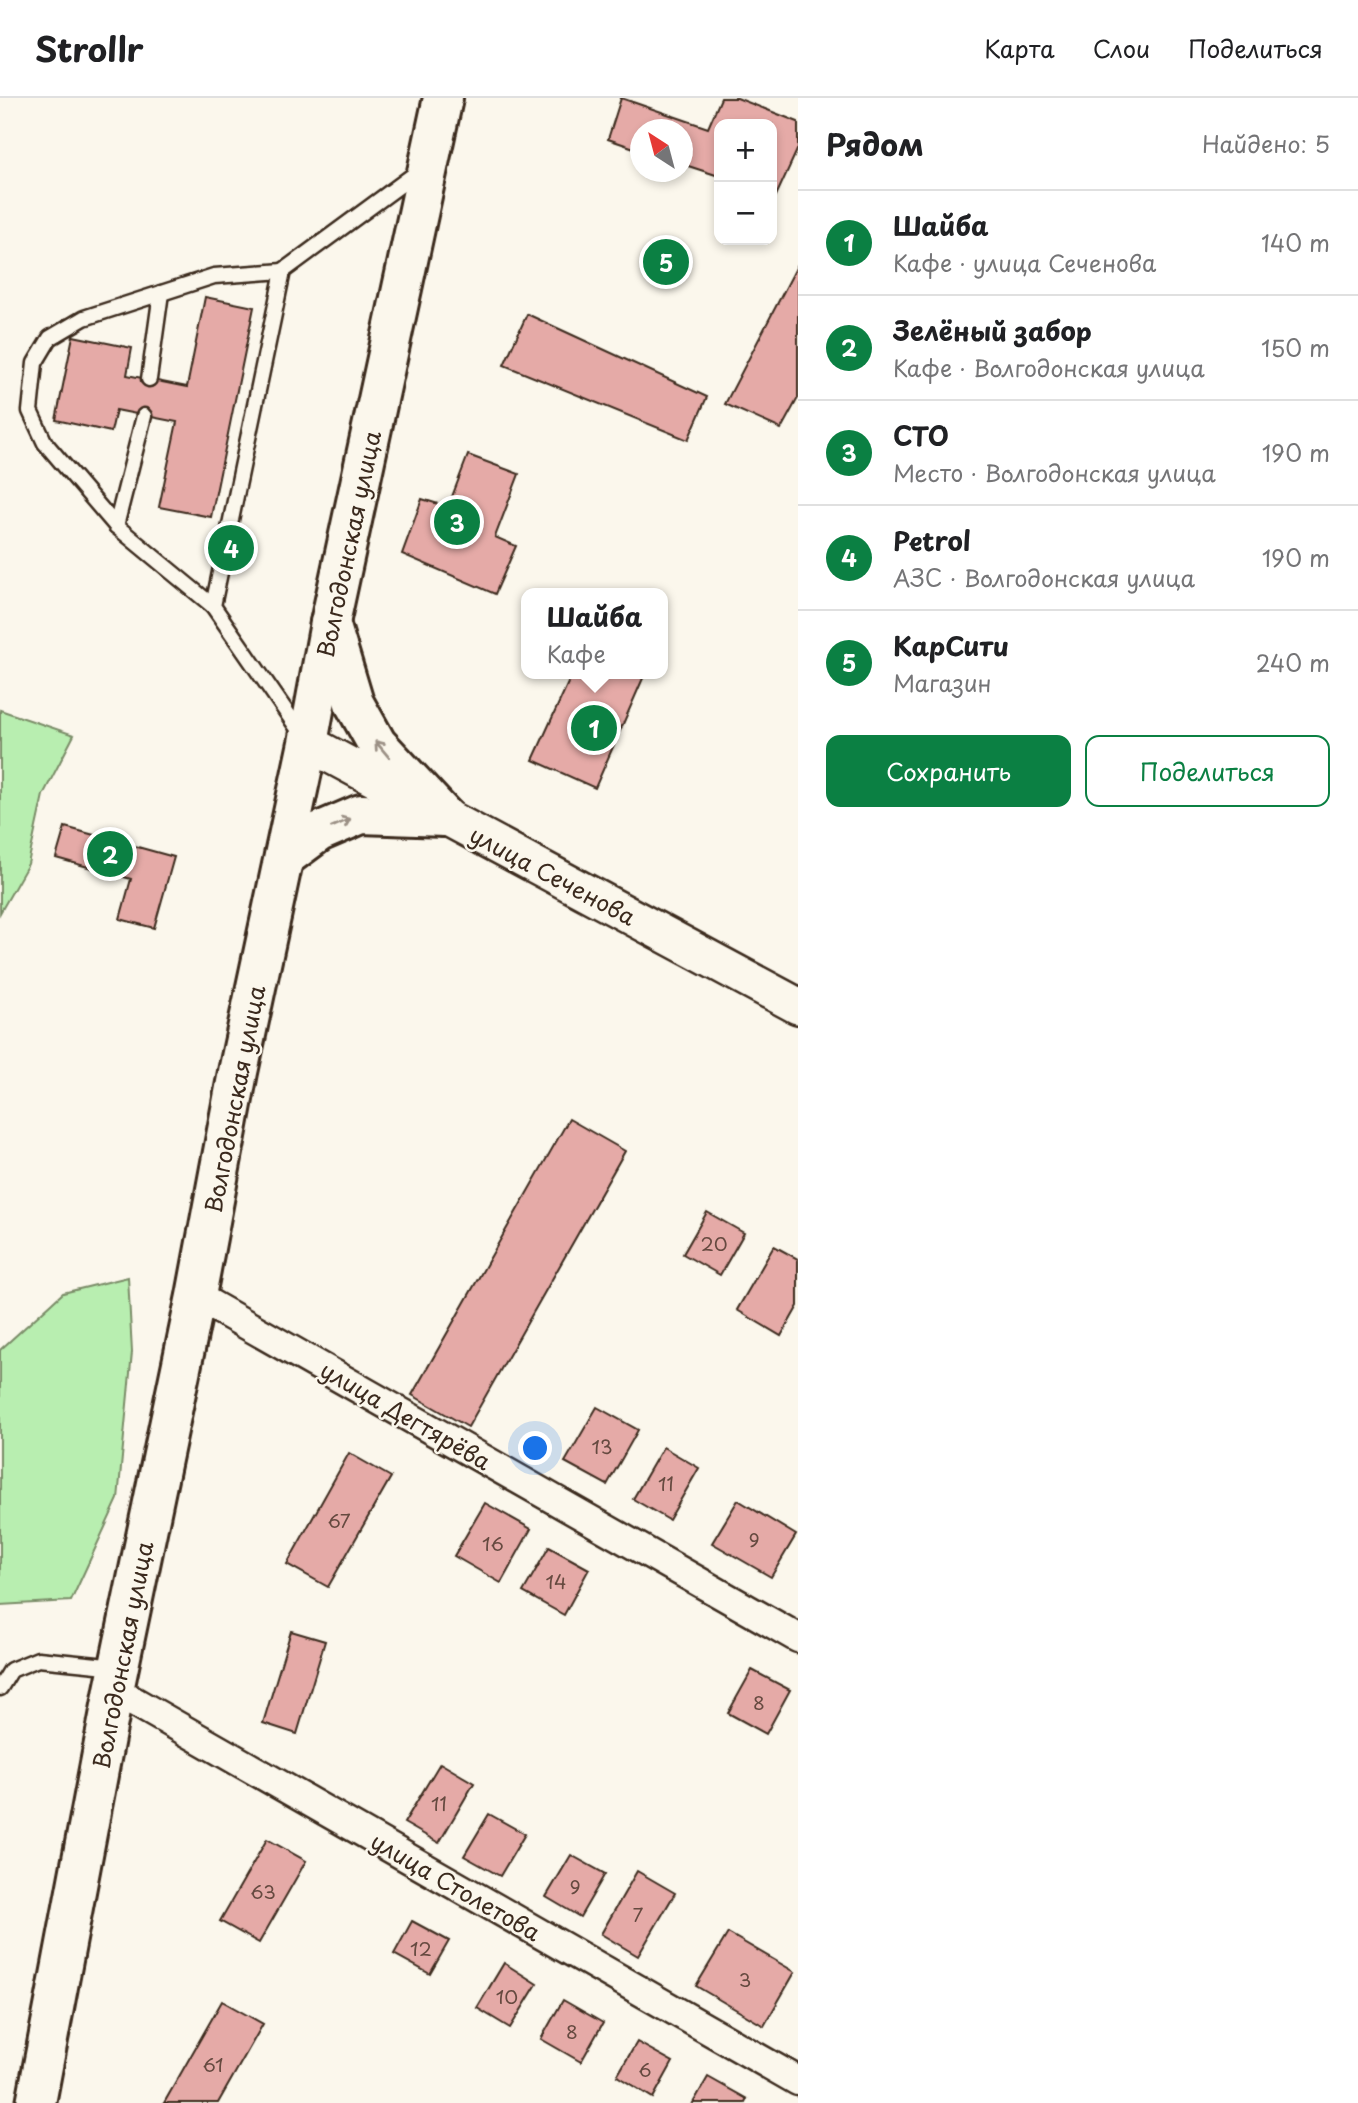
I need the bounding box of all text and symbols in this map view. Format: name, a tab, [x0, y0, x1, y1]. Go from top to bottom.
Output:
text: Strollr	[35, 23, 144, 73]
text: Карта	[984, 30, 1055, 66]
text: Слои	[1093, 30, 1150, 66]
text: Поделиться	[1188, 30, 1323, 66]
north arrow	[630, 119, 693, 182]
map controls	[714, 119, 777, 245]
button: +	[714, 119, 777, 182]
text: Рядом	[826, 121, 924, 166]
text: Найдено: 5	[1202, 126, 1330, 161]
button: −	[714, 182, 777, 245]
text: Шайба	[893, 206, 989, 245]
text: 1	[844, 225, 855, 260]
text: 140 m	[1261, 225, 1330, 260]
pin: 5	[643, 236, 689, 288]
text: Кафе · улица Сеченова	[893, 245, 1156, 280]
text: Зелёный забор	[893, 311, 1092, 350]
text: 2	[841, 330, 857, 365]
text: 150 m	[1261, 330, 1330, 365]
text: Кафе · Волгодонская улица	[893, 350, 1205, 385]
text: СТО	[893, 416, 949, 455]
street label: Волгодонская улица	[307, 427, 389, 661]
text: 3	[841, 435, 857, 470]
text: 190 m	[1262, 435, 1330, 470]
text: Место · Волгодонская улица	[893, 455, 1216, 490]
pin: 3	[434, 496, 480, 548]
text: Petrol	[893, 521, 971, 560]
pin: 4	[208, 522, 254, 574]
text: 4	[841, 540, 857, 575]
text: 190 m	[1262, 540, 1330, 575]
text: АЗС · Волгодонская улица	[893, 560, 1195, 595]
popup	[521, 588, 668, 679]
text: Шайба	[547, 597, 642, 636]
text: КарСити	[893, 626, 1009, 665]
text: Кафе	[547, 636, 606, 671]
text: 5	[842, 645, 856, 680]
text: 240 m	[1256, 645, 1330, 680]
text: Магазин	[893, 665, 992, 700]
pin: 1	[571, 702, 617, 754]
button: Сохранить	[826, 735, 1071, 807]
button: Поделиться	[1085, 735, 1330, 807]
one-way arrow	[375, 740, 390, 758]
one-way arrow	[330, 816, 351, 829]
street label: улица Сеченова	[464, 816, 643, 934]
pin: 2	[87, 828, 133, 880]
street label: Волгодонская улица	[195, 982, 273, 1216]
house number: 20	[700, 1229, 728, 1257]
street label: улица Дегтярёва	[314, 1352, 498, 1479]
your location	[518, 1431, 552, 1465]
house number: 13	[591, 1432, 613, 1460]
house number: 11	[658, 1469, 674, 1497]
house number: 67	[327, 1506, 351, 1534]
house number: 9	[748, 1525, 760, 1553]
house number: 16	[482, 1529, 504, 1557]
street label: Волгодонская улица	[83, 1538, 161, 1772]
house number: 14	[545, 1567, 567, 1595]
house number: 8	[753, 1688, 765, 1716]
house number: 11	[431, 1789, 447, 1817]
street label: улица Столетова	[364, 1823, 548, 1949]
house number: 9	[569, 1872, 581, 1900]
house number: 63	[250, 1877, 276, 1905]
house number: 7	[633, 1900, 644, 1928]
house number: 12	[410, 1934, 432, 1962]
house number: 3	[739, 1965, 751, 1993]
house number: 10	[496, 1982, 518, 2010]
house number: 8	[566, 2017, 578, 2045]
house number: 61	[202, 2050, 224, 2078]
house number: 6	[638, 2055, 652, 2083]

